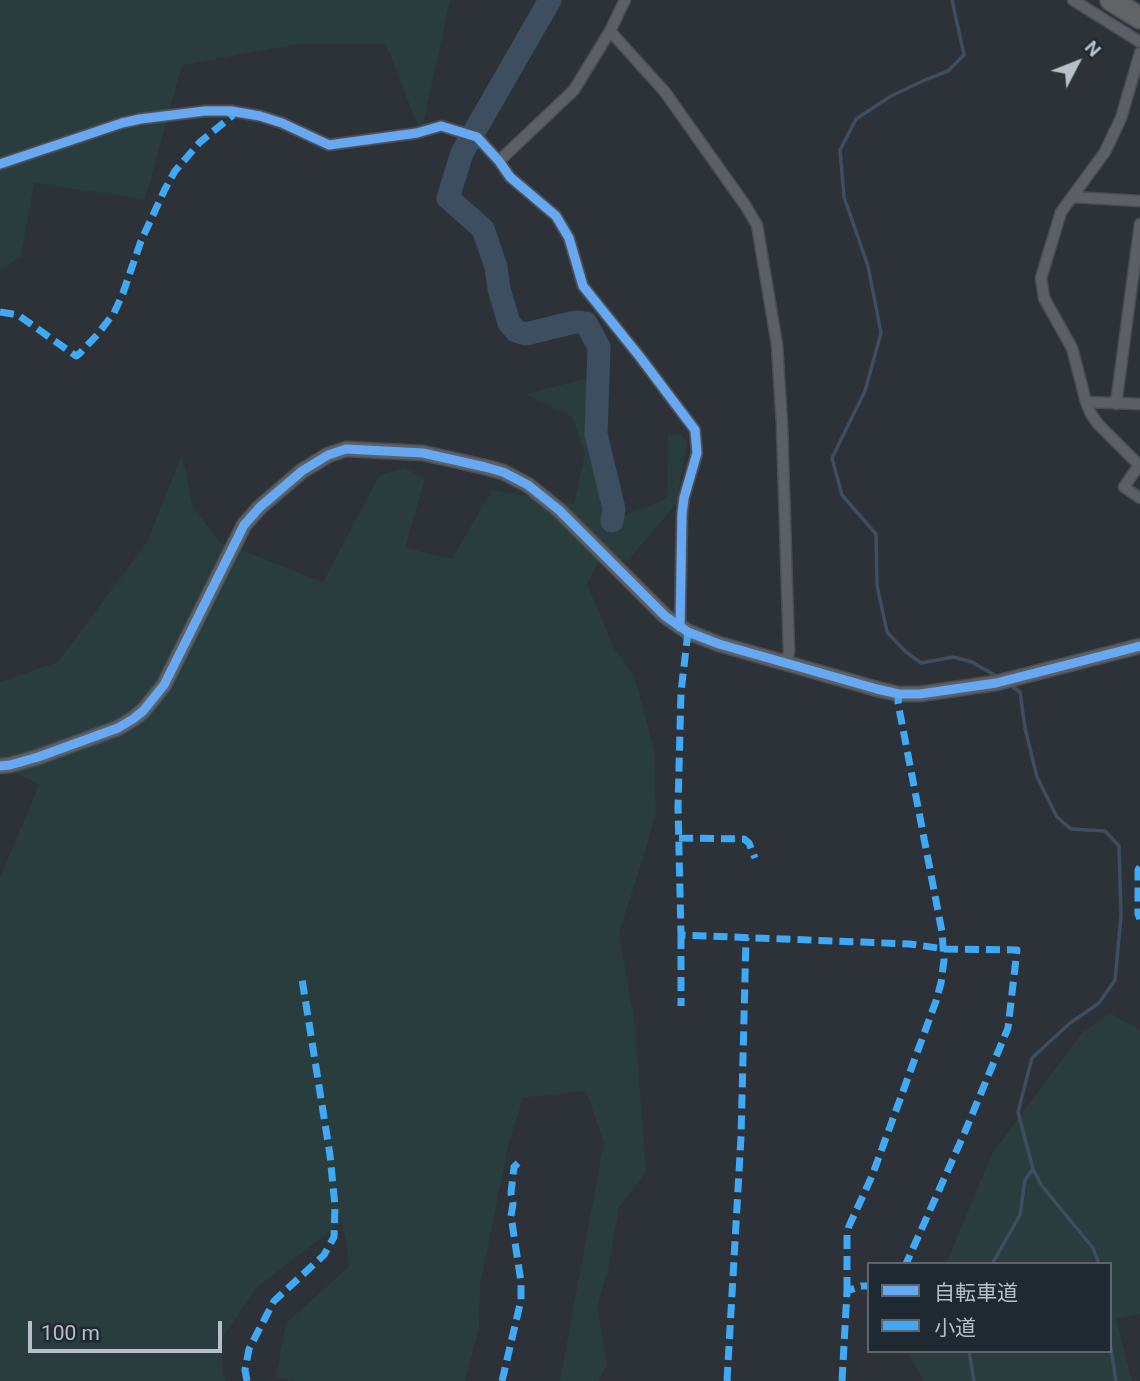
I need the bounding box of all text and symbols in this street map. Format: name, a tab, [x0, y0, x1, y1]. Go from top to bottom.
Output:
north arrow	[1042, 28, 1112, 98]
text: N	[1080, 36, 1106, 61]
legend	[867, 1262, 1112, 1353]
text: 自転車道	[934, 1281, 1018, 1305]
scale bar	[32, 1308, 226, 1352]
text: 小道	[934, 1316, 976, 1340]
text: 100 m	[41, 1321, 100, 1345]

